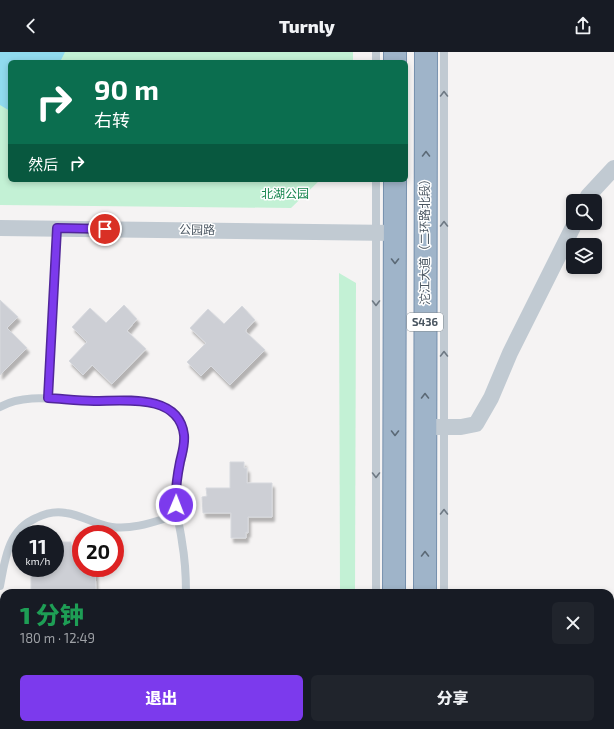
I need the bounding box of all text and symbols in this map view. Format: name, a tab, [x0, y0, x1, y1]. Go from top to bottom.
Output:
icon: back	[20, 15, 42, 37]
text: Turnly	[279, 15, 335, 37]
icon: share	[572, 15, 594, 37]
text: 90 m	[94, 72, 159, 106]
icon: right	[28, 76, 80, 128]
one-way arrow	[440, 91, 448, 97]
text: 右转	[94, 109, 130, 131]
one-way arrow	[422, 151, 430, 157]
icon: right	[66, 152, 88, 174]
text: 然后	[28, 155, 58, 173]
street label: 沱江大道（二环路北段）	[417, 173, 431, 305]
park label: 北湖公园	[261, 186, 309, 200]
map controls	[566, 194, 602, 274]
button: search	[566, 194, 602, 230]
pin	[88, 212, 122, 246]
icon: arrive	[94, 218, 116, 240]
one-way arrow	[440, 221, 448, 227]
street label: 公园路	[179, 222, 215, 236]
button: layers	[566, 238, 602, 274]
one-way arrow	[391, 258, 399, 264]
one-way arrow	[372, 300, 380, 306]
road number: S436	[407, 313, 443, 331]
one-way arrow	[440, 351, 448, 357]
one-way arrow	[421, 393, 429, 399]
one-way arrow	[391, 430, 399, 436]
one-way arrow	[372, 472, 380, 478]
position arrow	[155, 484, 197, 526]
one-way arrow	[440, 509, 448, 515]
speed limit sign: 20	[72, 525, 124, 577]
text: 11	[29, 534, 47, 558]
one-way arrow	[421, 551, 429, 557]
text: km/h	[26, 555, 50, 567]
text: 1 分钟	[20, 600, 84, 629]
button: close	[552, 602, 594, 644]
text: 180 m · 12:49	[20, 630, 95, 646]
button: 退出	[20, 675, 303, 721]
button: 分享	[311, 675, 594, 721]

